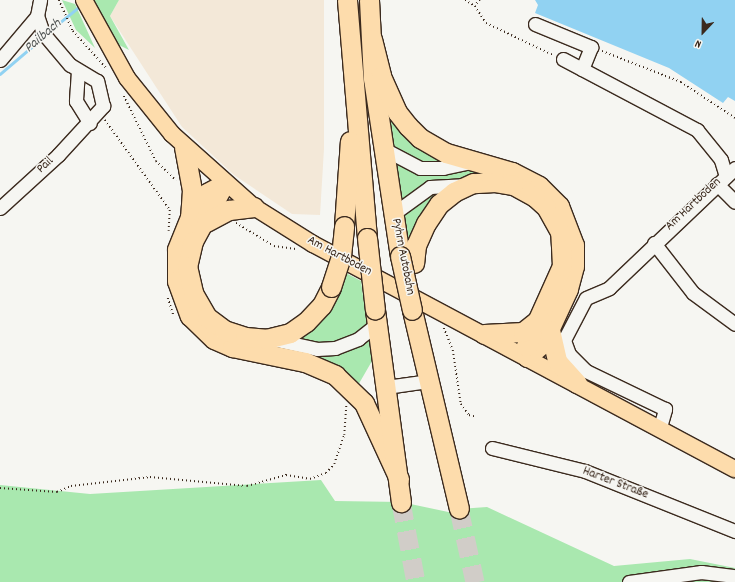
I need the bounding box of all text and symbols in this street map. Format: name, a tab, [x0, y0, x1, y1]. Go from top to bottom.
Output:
north arrow	[683, 12, 723, 52]
water label: Pailbach	[21, 15, 65, 57]
text: N	[693, 35, 704, 52]
street label: Pail	[34, 154, 58, 178]
street label: Am Hartboden	[663, 175, 725, 235]
street label: Pyhrn Autobahn	[387, 217, 417, 297]
street label: Am Hartboden	[304, 234, 374, 280]
street label: Harter Straße	[580, 464, 650, 504]

